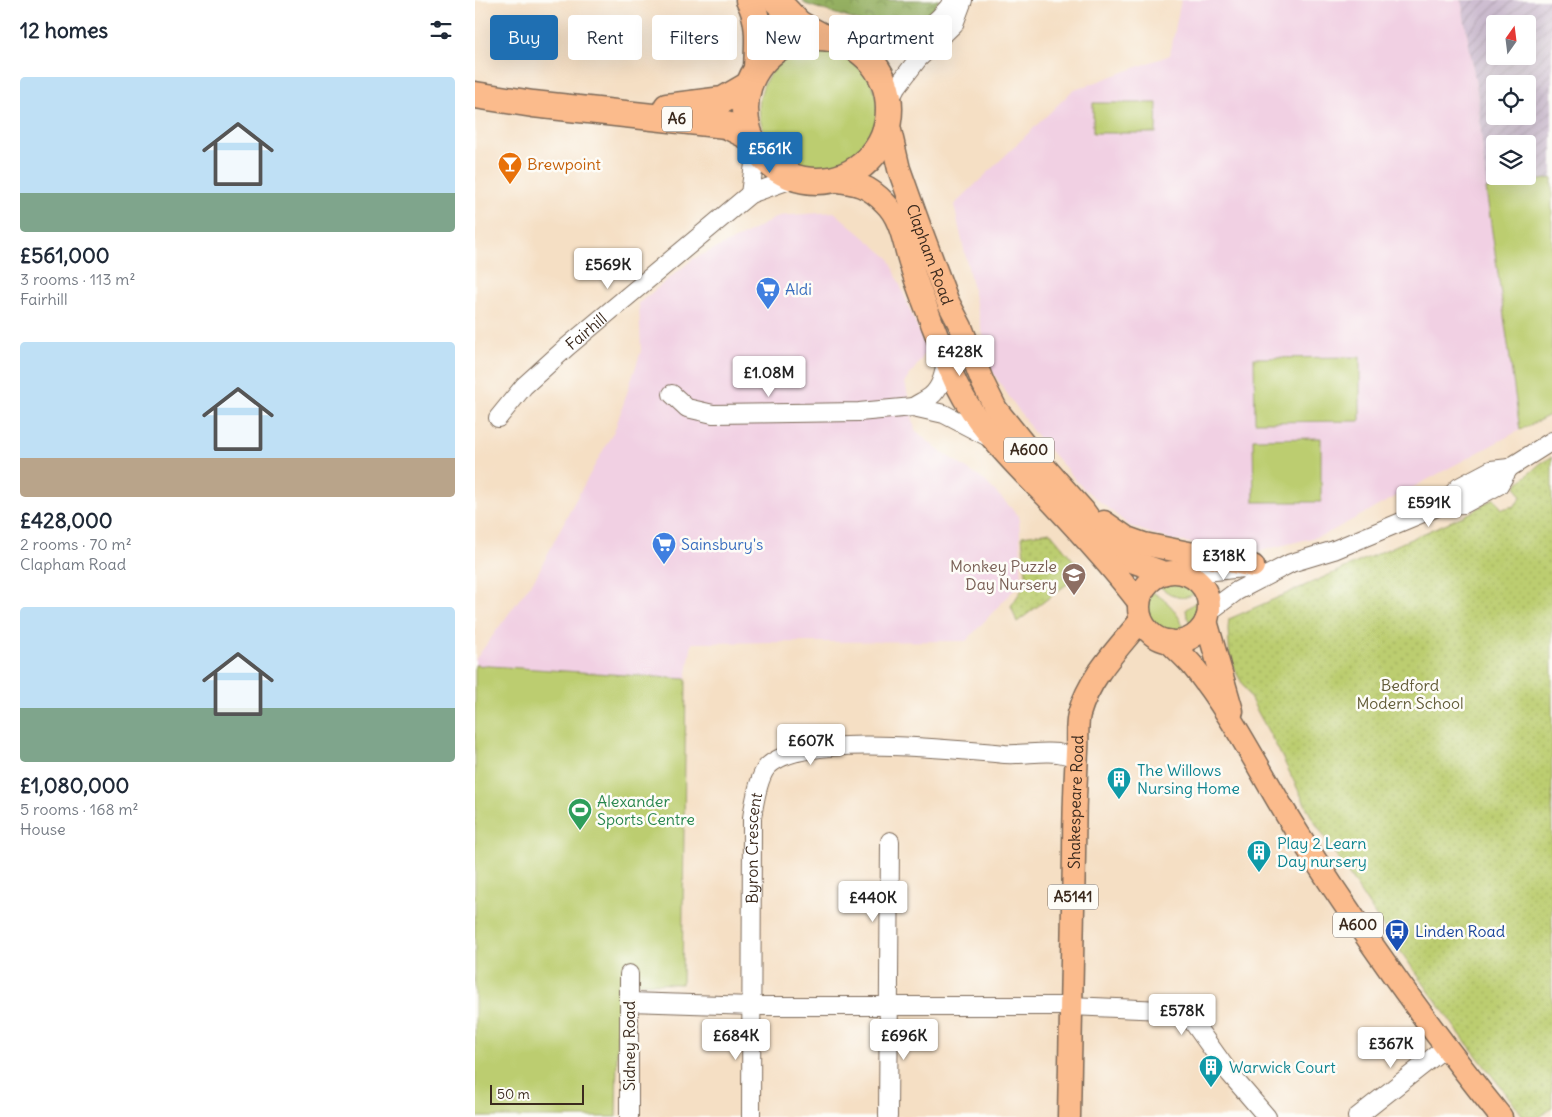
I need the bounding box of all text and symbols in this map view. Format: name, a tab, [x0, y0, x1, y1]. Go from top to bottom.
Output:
chip: Buy	[490, 15, 558, 60]
chip: Rent	[568, 15, 642, 60]
chip: Filters	[652, 15, 737, 60]
chip: New	[747, 15, 819, 60]
chip: Apartment	[829, 15, 952, 60]
north arrow	[1486, 15, 1536, 65]
map controls	[1486, 15, 1536, 185]
icon: filters	[427, 16, 455, 44]
text: 12 homes	[20, 17, 108, 44]
button: locate	[1486, 75, 1536, 125]
road number: A6	[662, 106, 692, 132]
icon: home	[193, 109, 283, 199]
pin: £561K	[735, 132, 805, 174]
button: layers	[1486, 135, 1536, 185]
text: £561K	[748, 138, 792, 158]
bar icon: Brewpoint	[497, 151, 523, 185]
place label: Brewpoint	[527, 154, 602, 174]
street label: Clapham Road	[902, 201, 958, 308]
text: £561,000	[20, 242, 110, 269]
pin: £569K	[573, 248, 643, 290]
text: £569K	[585, 254, 631, 274]
text: 3 rooms · 113 m²	[20, 269, 135, 289]
supermarket icon: Aldi	[755, 276, 781, 310]
place label: Aldi	[785, 279, 812, 299]
text: Fairhill	[20, 289, 68, 309]
street label: Fairhill	[561, 308, 611, 354]
pin: £428K	[925, 334, 995, 377]
text: £428K	[937, 341, 983, 361]
pin: £1.08M	[728, 356, 810, 398]
text: £1.08M	[744, 362, 794, 382]
icon: home	[193, 374, 283, 464]
road number: A600	[1004, 438, 1054, 462]
pin: £591K	[1394, 486, 1464, 528]
text: £591K	[1407, 492, 1451, 512]
text: £428,000	[20, 507, 113, 534]
supermarket icon: Sainsbury's	[651, 531, 677, 565]
text: 2 rooms · 70 m²	[20, 534, 132, 554]
place label: Sainsbury's	[681, 534, 763, 554]
pin: £318K	[1189, 538, 1259, 581]
text: £318K	[1203, 545, 1245, 565]
text: Clapham Road	[20, 554, 126, 574]
place label: Monkey Puzzle Day Nursery	[950, 556, 1057, 594]
school or university icon: Monkey Puzzle Day Nursery	[1061, 562, 1087, 596]
icon: home	[193, 639, 283, 729]
park label: Bedford Modern School	[1356, 675, 1464, 713]
pin: £607K	[776, 724, 846, 766]
text: £607K	[788, 730, 834, 750]
street label: Shakespeare Road	[1064, 735, 1087, 869]
place label: The Willows Nursing Home	[1137, 760, 1240, 798]
building icon: The Willows Nursing Home	[1106, 766, 1132, 800]
text: £1,080,000	[20, 772, 129, 799]
street label: Byron Crescent	[742, 790, 766, 904]
place label: Alexander Sports Centre	[597, 791, 695, 829]
sports icon: Alexander Sports Centre	[567, 797, 593, 831]
text: 5 rooms · 168 m²	[20, 799, 138, 819]
text: House	[20, 819, 66, 839]
place label: Play 2 Learn Day nursery	[1277, 833, 1367, 871]
building icon: Play 2 Learn Day nursery	[1246, 839, 1272, 873]
pin: £440K	[838, 880, 908, 923]
road number: A5141	[1048, 884, 1098, 910]
text: £440K	[849, 887, 897, 907]
road number: A600	[1333, 912, 1383, 938]
bus stop icon: Linden Road	[1384, 918, 1410, 952]
place label: Linden Road	[1415, 921, 1505, 941]
pin: £578K	[1147, 994, 1217, 1036]
text: £578K	[1160, 1000, 1204, 1020]
street label: Sidney Road	[619, 1001, 639, 1091]
pin: £684K	[701, 1018, 771, 1061]
pin: £696K	[869, 1018, 939, 1061]
text: £684K	[713, 1025, 759, 1045]
text: £696K	[881, 1025, 927, 1045]
pin: £367K	[1356, 1026, 1426, 1069]
text: £367K	[1369, 1033, 1413, 1053]
building icon: Warwick Court	[1198, 1054, 1224, 1088]
place label: Warwick Court	[1229, 1057, 1336, 1077]
scale bar	[490, 1082, 584, 1105]
text: 50 m	[497, 1085, 530, 1103]

